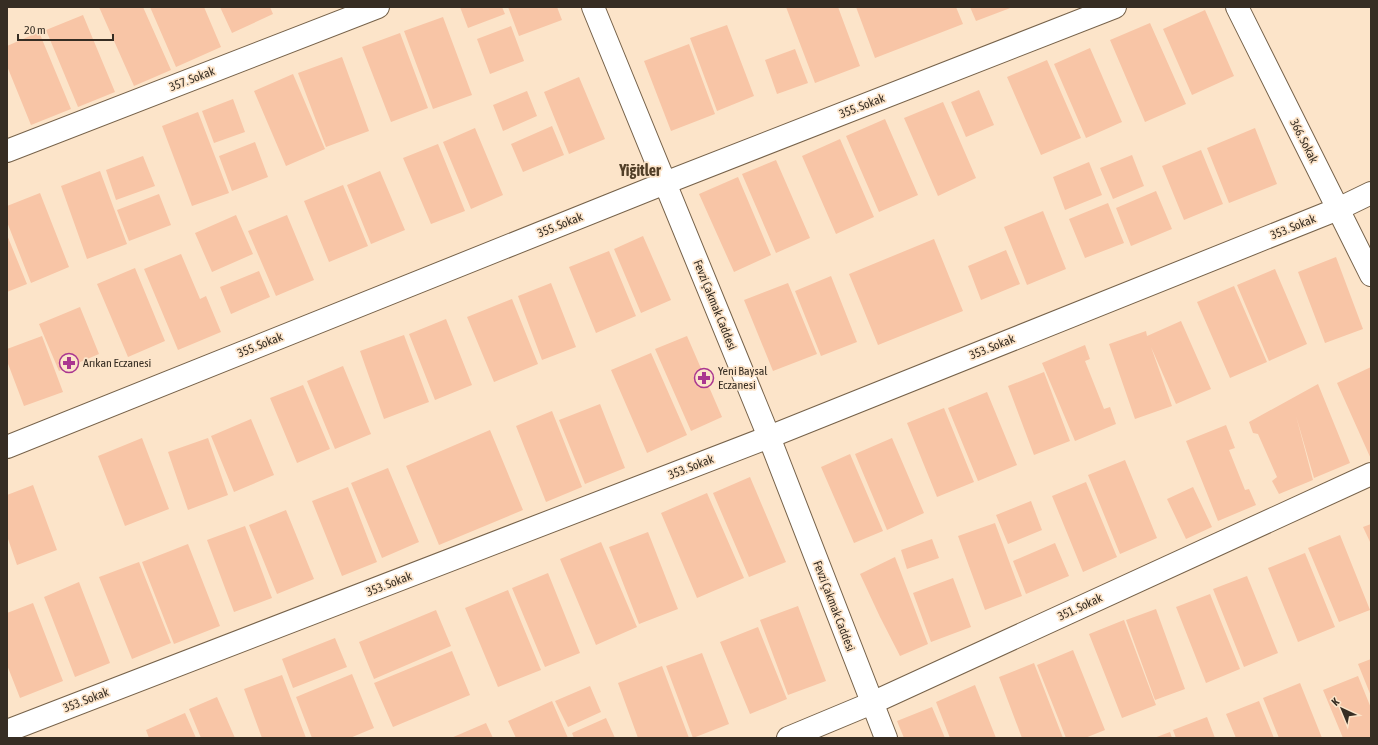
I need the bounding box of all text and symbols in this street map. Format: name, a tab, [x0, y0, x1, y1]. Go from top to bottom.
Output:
scale bar	[18, 16, 113, 42]
text: 20 m	[24, 23, 46, 37]
street label: 357. Sokak	[167, 64, 217, 94]
street label: 355. Sokak	[837, 91, 887, 121]
street label: 366. Sokak	[1287, 117, 1321, 166]
district label: Yiğitler	[618, 161, 661, 179]
street label: 355. Sokak	[535, 209, 585, 240]
street label: 353. Sokak	[1268, 211, 1318, 242]
street label: Fevzi Çakmak Caddesi	[691, 258, 739, 352]
street label: 355. Sokak	[235, 329, 285, 360]
street label: 353. Sokak	[967, 331, 1017, 362]
pharmacy icon: Arıkan Eczanesi	[58, 352, 80, 374]
place label: Arıkan Eczanesi	[83, 356, 151, 370]
place label: Yeni Baysal Eczanesi	[718, 364, 768, 392]
pharmacy icon: Yeni Baysal Eczanesi	[693, 367, 715, 389]
street label: 353. Sokak	[666, 452, 716, 482]
street label: Fevzi Çakmak Caddesi	[810, 559, 858, 653]
street label: 353. Sokak	[364, 569, 414, 599]
street label: 351. Sokak	[1056, 590, 1105, 623]
street label: 353. Sokak	[61, 685, 111, 715]
north arrow	[1322, 689, 1362, 729]
text: K	[1329, 695, 1342, 708]

